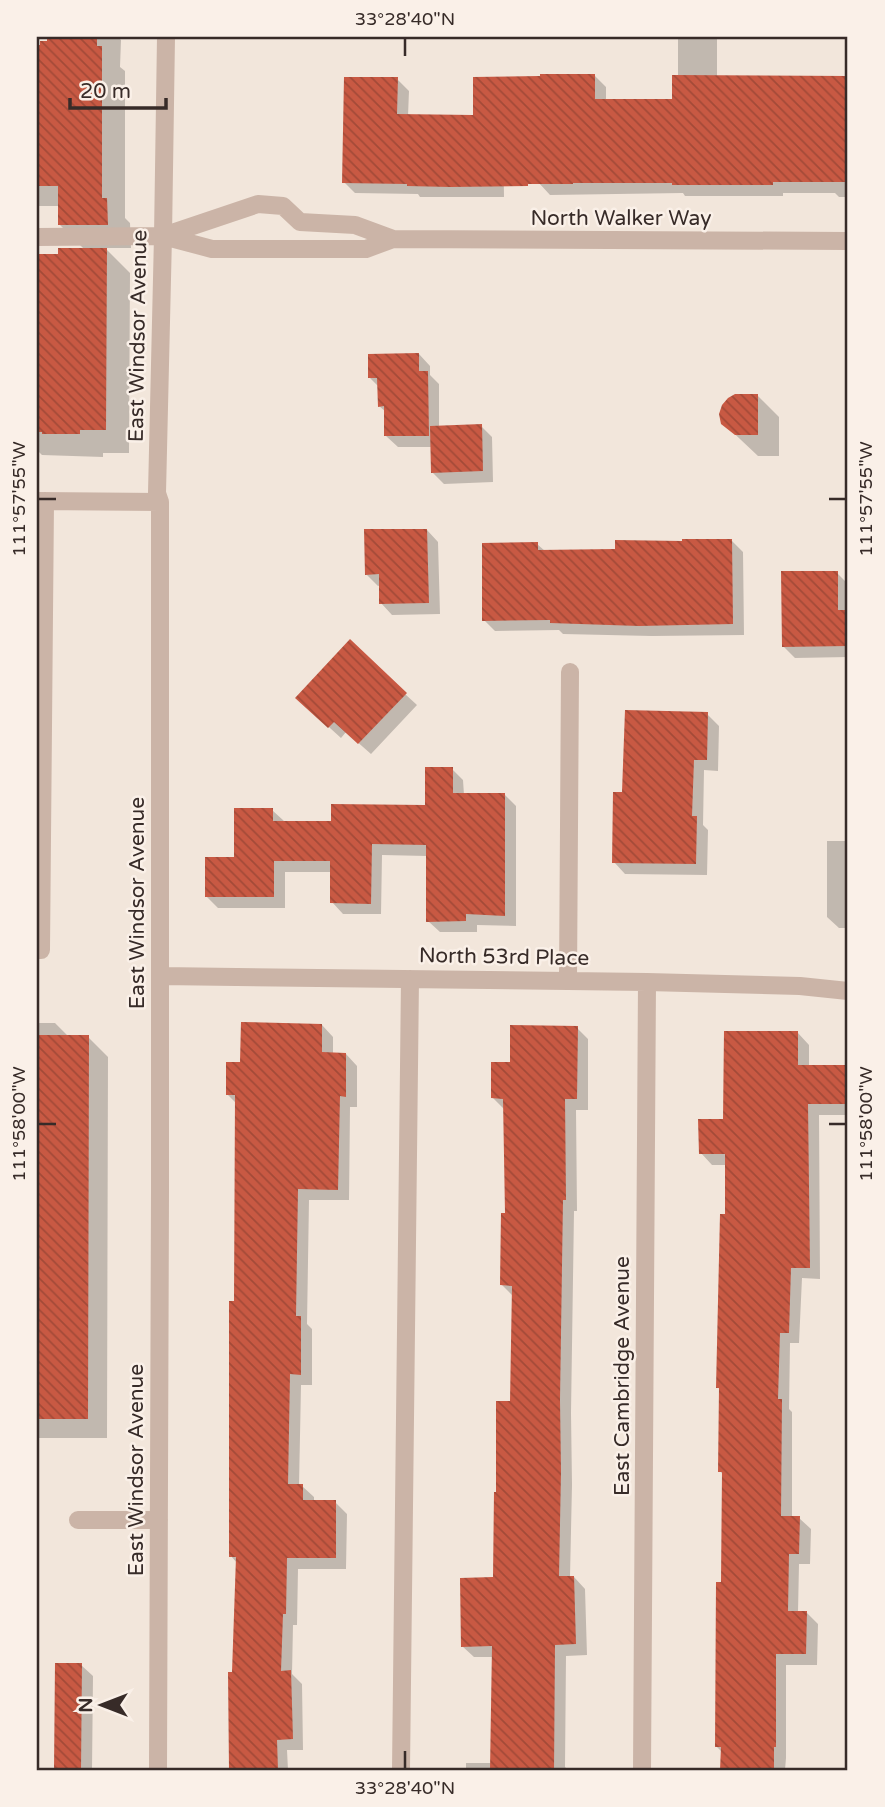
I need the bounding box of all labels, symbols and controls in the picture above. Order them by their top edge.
text: 33°28'40"N [355,8,455,30]
scale bar [70,66,166,110]
text: 20 m [80,79,131,104]
street label: North Walker Way [531,206,712,231]
street label: East Windsor Avenue [124,230,152,442]
text: 111°57'55"W [8,441,30,557]
text: 111°57'55"W [855,441,877,557]
street label: East Windsor Avenue [125,797,150,1009]
street label: North 53rd Place [419,943,590,971]
text: 111°58'00"W [8,1066,30,1182]
text: 111°58'00"W [855,1066,877,1182]
street label: East Cambridge Avenue [610,1256,635,1496]
street label: East Windsor Avenue [124,1364,149,1576]
north arrow [66,1671,136,1741]
text: N [75,1697,97,1713]
text: 33°28'40"N [355,1777,455,1799]

